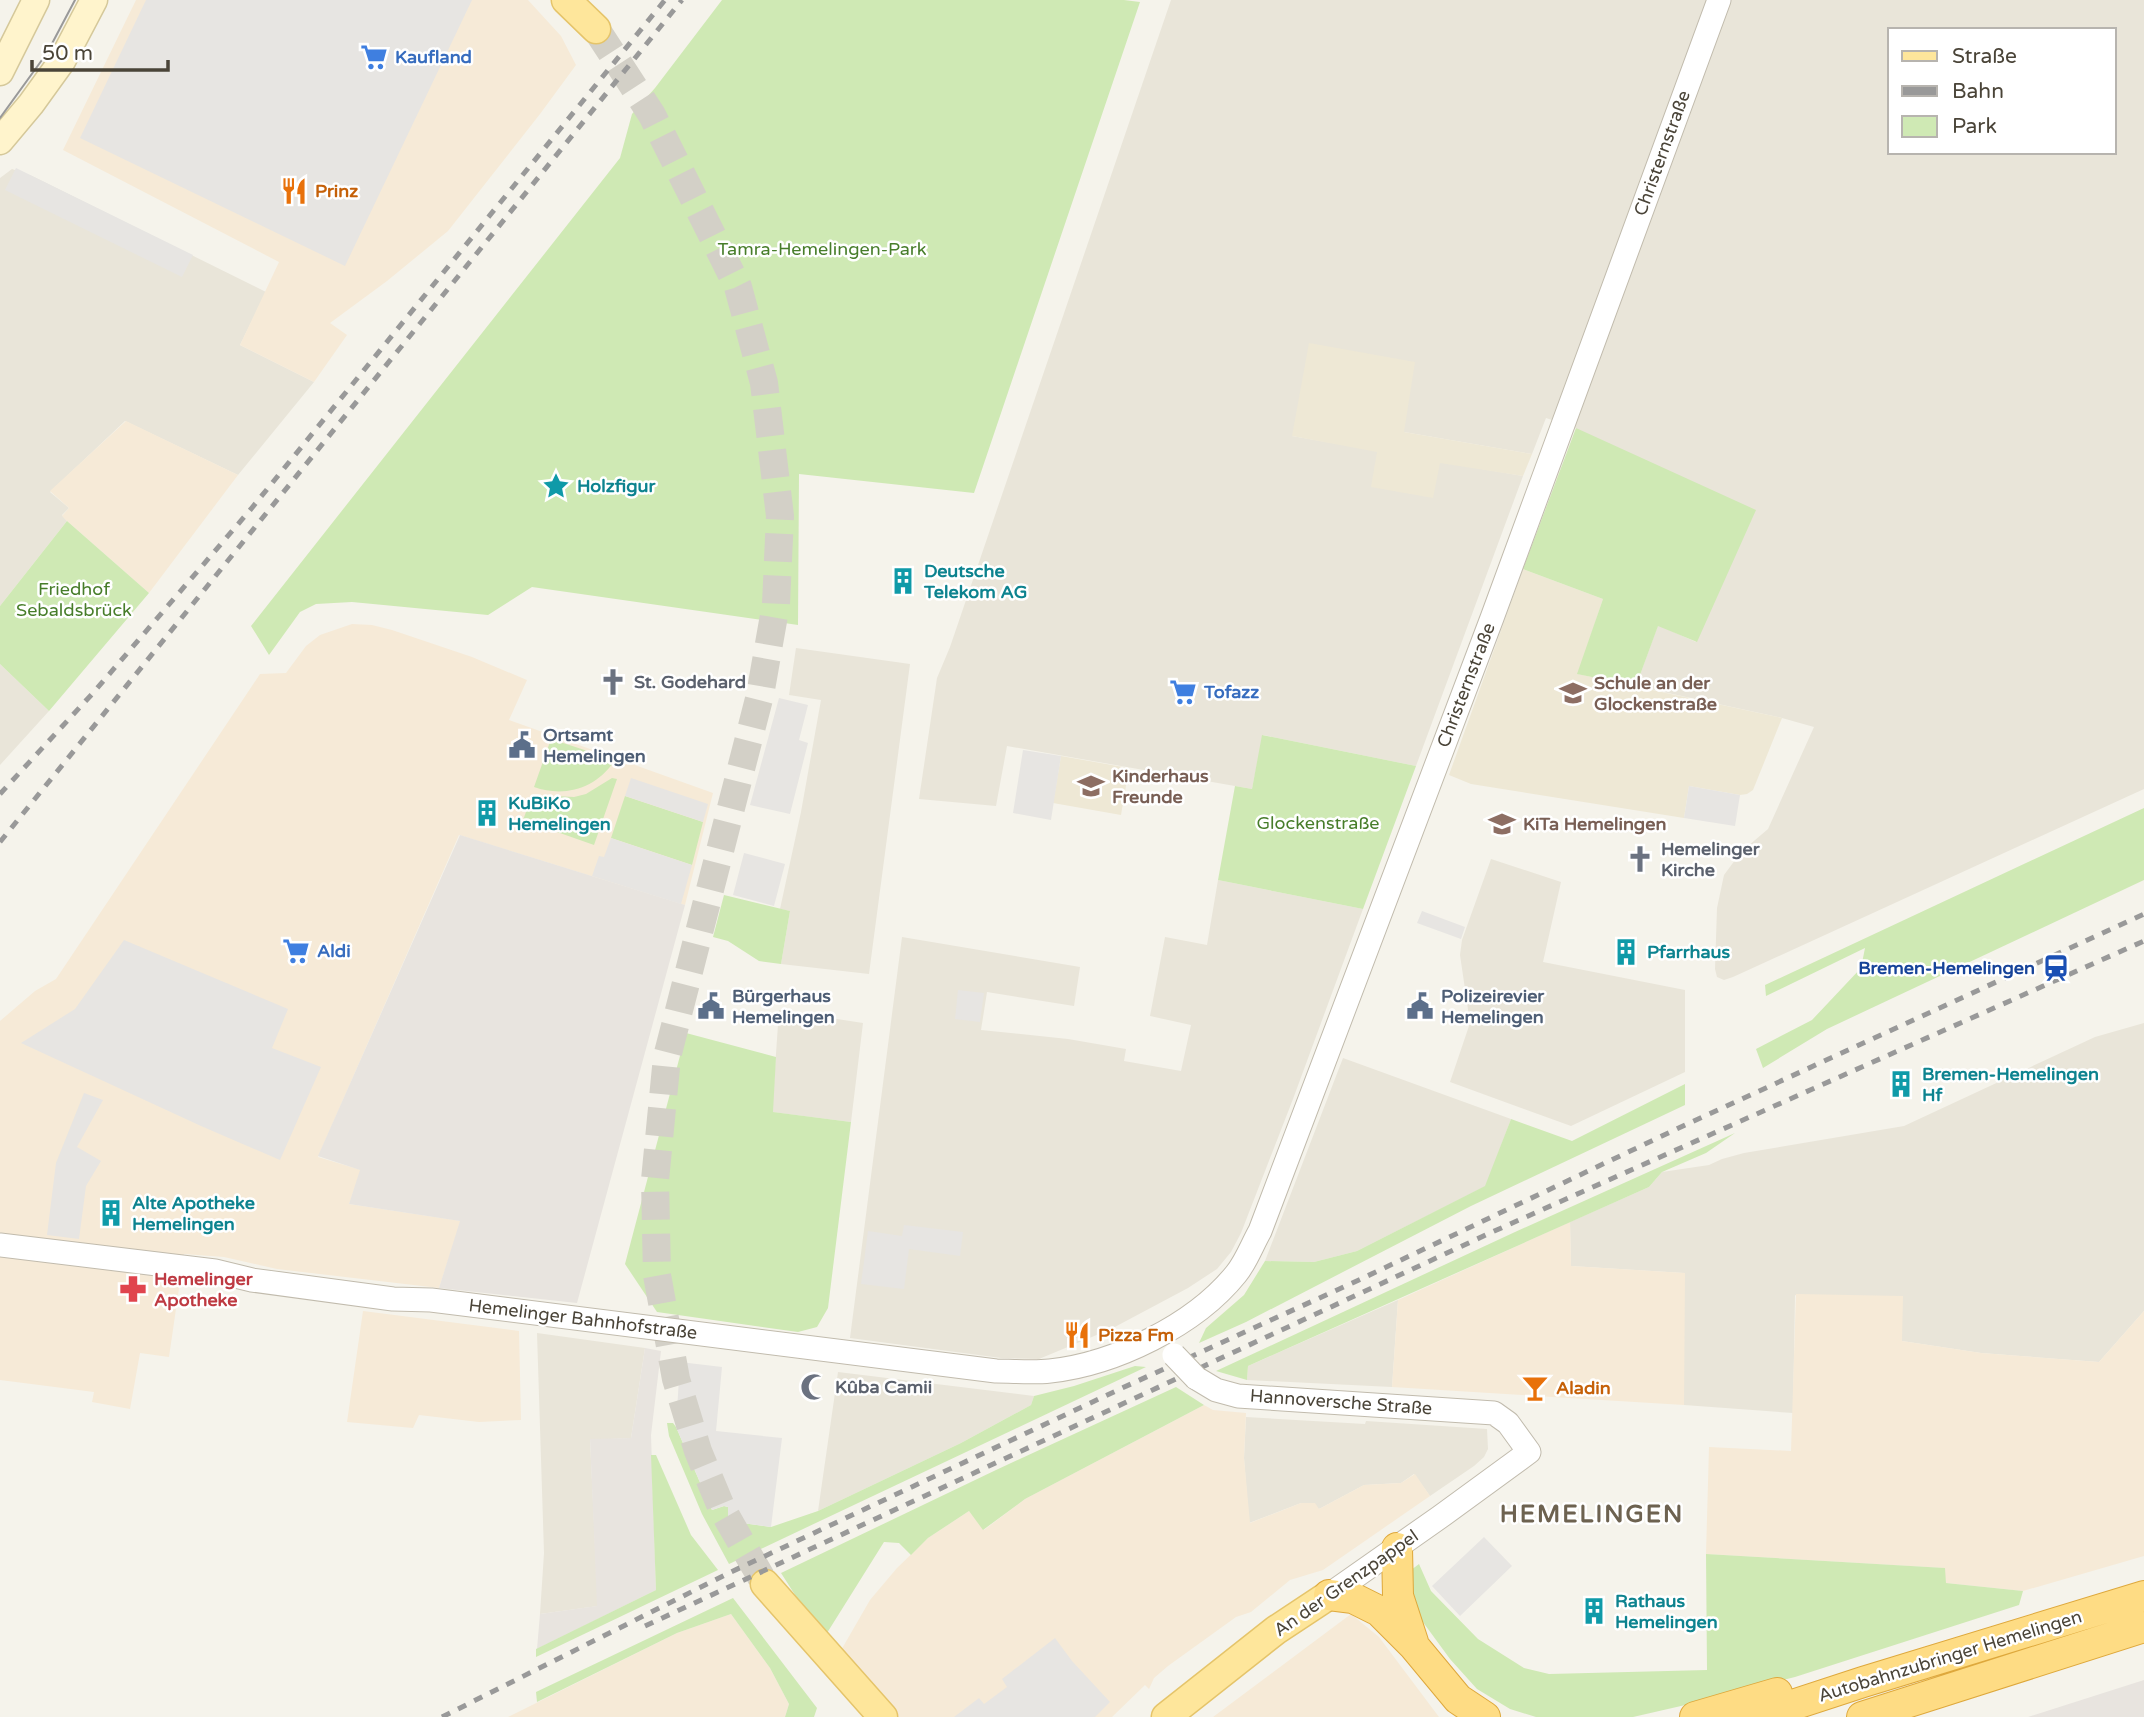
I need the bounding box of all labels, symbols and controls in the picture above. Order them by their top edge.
scale bar [32,28,168,72]
legend [1888,28,2116,154]
text: 50 m [42,41,93,66]
supermarket icon: Kaufland [359,42,389,72]
text: Straße [1952,44,2017,69]
place label: Kaufland [395,46,472,68]
text: Bahn [1952,79,2004,104]
street label: Christernstraße [1629,87,1695,219]
text: Park [1952,114,1997,139]
restaurant icon: Prinz [279,176,309,206]
place label: Prinz [315,180,358,202]
park label: Tamra-Hemelingen-Park [718,238,927,260]
place icon: Holzfigur [541,471,571,501]
place label: Holzfigur [577,475,657,497]
place label: Deutsche Telekom AG [923,560,1027,603]
building icon: Deutsche Telekom AG [888,566,918,596]
park label: Friedhof Sebaldsbrück [16,578,132,621]
street label: Christernstraße [1432,620,1500,750]
church icon: St. Godehard [598,667,628,697]
place label: St. Godehard [634,671,746,693]
place label: Schule an der Glockenstraße [1594,672,1717,715]
supermarket icon: Tofazz [1168,677,1198,707]
school or university icon: Schule an der Glockenstraße [1558,678,1588,708]
place label: Tofazz [1203,681,1259,703]
place label: Ortsamt Hemelingen [543,724,646,767]
public building icon: Ortsamt Hemelingen [507,730,537,760]
place label: Kinderhaus Freunde [1112,765,1209,808]
school or university icon: Kinderhaus Freunde [1076,771,1106,801]
place label: KuBiKo Hemelingen [508,792,611,835]
building icon: KuBiKo Hemelingen [472,798,502,828]
school or university icon: KiTa Hemelingen [1487,809,1517,839]
park label: Glockenstraße [1256,812,1380,834]
place label: KiTa Hemelingen [1523,813,1666,835]
place label: Hemelinger Kirche [1661,838,1761,881]
church icon: Hemelinger Kirche [1625,844,1655,874]
supermarket icon: Aldi [281,936,311,966]
building icon: Pfarrhaus [1611,937,1641,967]
place label: Aldi [317,940,351,962]
place label: Pfarrhaus [1647,941,1731,963]
station icon: Bremen-Hemelingen [2041,953,2071,983]
place label: Bremen-Hemelingen [1858,957,2035,979]
place label: Bürgerhaus Hemelingen [732,985,835,1028]
place label: Polizeirevier Hemelingen [1441,985,1545,1028]
public building icon: Bürgerhaus Hemelingen [696,991,726,1021]
public building icon: Polizeirevier Hemelingen [1405,991,1435,1021]
place label: Bremen-Hemelingen Hf [1922,1063,2099,1106]
building icon: Bremen-Hemelingen Hf [1886,1069,1916,1099]
place label: Alte Apotheke Hemelingen [132,1192,255,1235]
building icon: Alte Apotheke Hemelingen [96,1198,126,1228]
place label: Hemelinger Apotheke [154,1268,254,1311]
pharmacy icon: Hemelinger Apotheke [118,1274,148,1304]
street label: Hemelinger Bahnhofstraße [467,1294,699,1344]
restaurant icon: Pizza Fm [1062,1320,1092,1350]
place label: Pizza Fm [1098,1324,1174,1346]
mosque icon: Kûba Camii [799,1372,829,1402]
bar icon: Aladin [1520,1373,1550,1403]
place label: Kûba Camii [835,1376,932,1398]
place label: Aladin [1556,1377,1611,1399]
street label: Hannoversche Straße [1249,1385,1433,1419]
district label: HEMELINGEN [1500,1500,1684,1529]
street label: An der Grenzpappel [1270,1525,1422,1641]
place label: Rathaus Hemelingen [1615,1590,1718,1633]
building icon: Rathaus Hemelingen [1579,1596,1609,1626]
street label: Autobahnzubringer Hemelingen [1815,1605,2085,1707]

